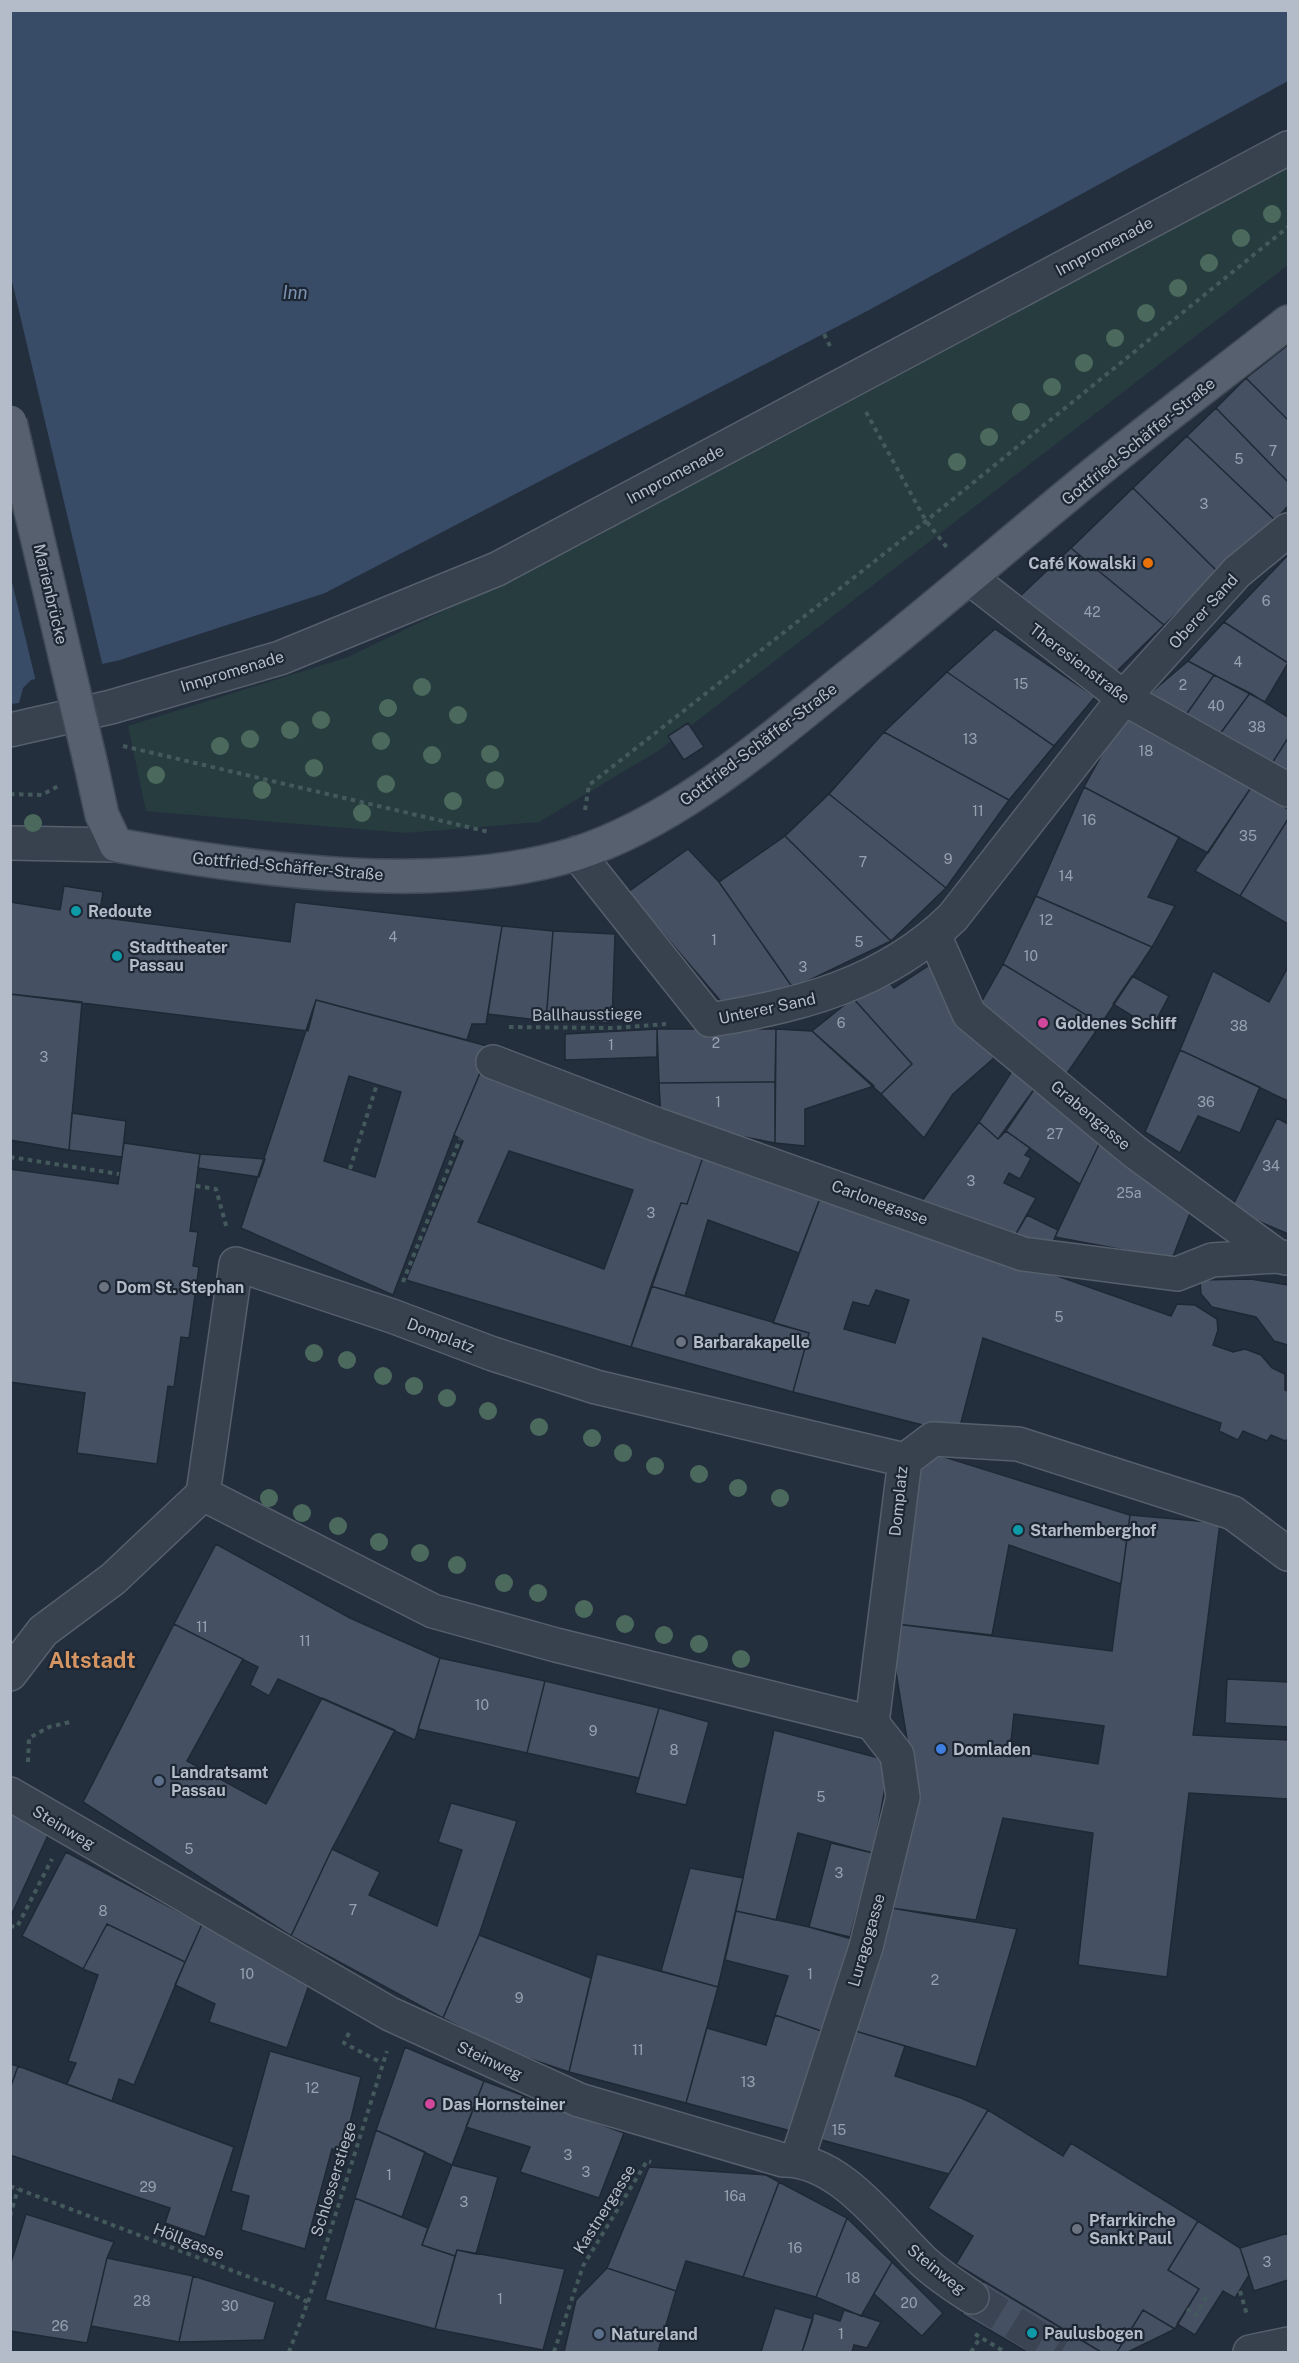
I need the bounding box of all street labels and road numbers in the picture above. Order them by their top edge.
street label: Innpromenade [1052,213,1156,280]
street label: Gottfried-Schäffer-Straße [1058,374,1219,509]
street label: Innpromenade [623,441,727,508]
street label: Marienbrücke [30,542,71,646]
street label: Oberer Sand [1165,570,1242,653]
street label: Theresienstraße [1026,620,1134,707]
street label: Innpromenade [178,647,286,696]
street label: Gottfried-Schäffer-Straße [676,679,841,810]
street label: Gottfried-Schäffer-Straße [192,849,384,884]
street label: Unterer Sand [717,989,817,1028]
street label: Ballhausstiege [532,1004,642,1025]
street label: Grabengasse [1047,1077,1134,1154]
street label: Carlonegasse [829,1176,931,1229]
street label: Domplatz [404,1314,478,1357]
street label: Domplatz [885,1465,912,1537]
street label: Steinweg [29,1801,99,1854]
street label: Luragogasse [844,1891,889,1989]
street label: Steinweg [454,2037,525,2084]
street label: Schlosserstiege [307,2119,360,2239]
street label: Kastnergasse [569,2161,639,2257]
street label: Höllgasse [151,2219,227,2264]
street label: Steinweg [904,2240,970,2299]

